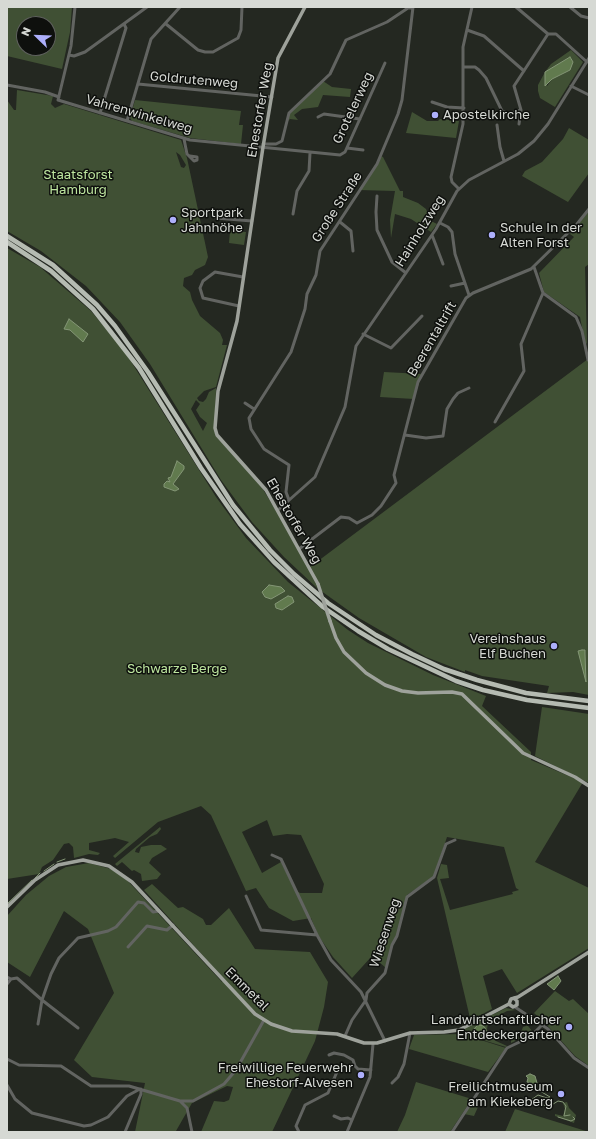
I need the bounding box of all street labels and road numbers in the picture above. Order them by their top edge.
street label: Ehestorfer Weg [244,61,276,159]
street label: Goldrutenweg [149,68,239,92]
street label: Grotelerweg [330,70,376,146]
street label: Vahrenwinkelweg [84,91,194,137]
street label: Große Straße [308,169,366,245]
street label: Hainholzweg [392,192,448,270]
street label: Beerentaltrift [404,299,460,379]
street label: Ehestorfer Weg [263,475,325,567]
street label: Wiesenweg [366,896,404,970]
street label: Emmetal [222,964,272,1014]

